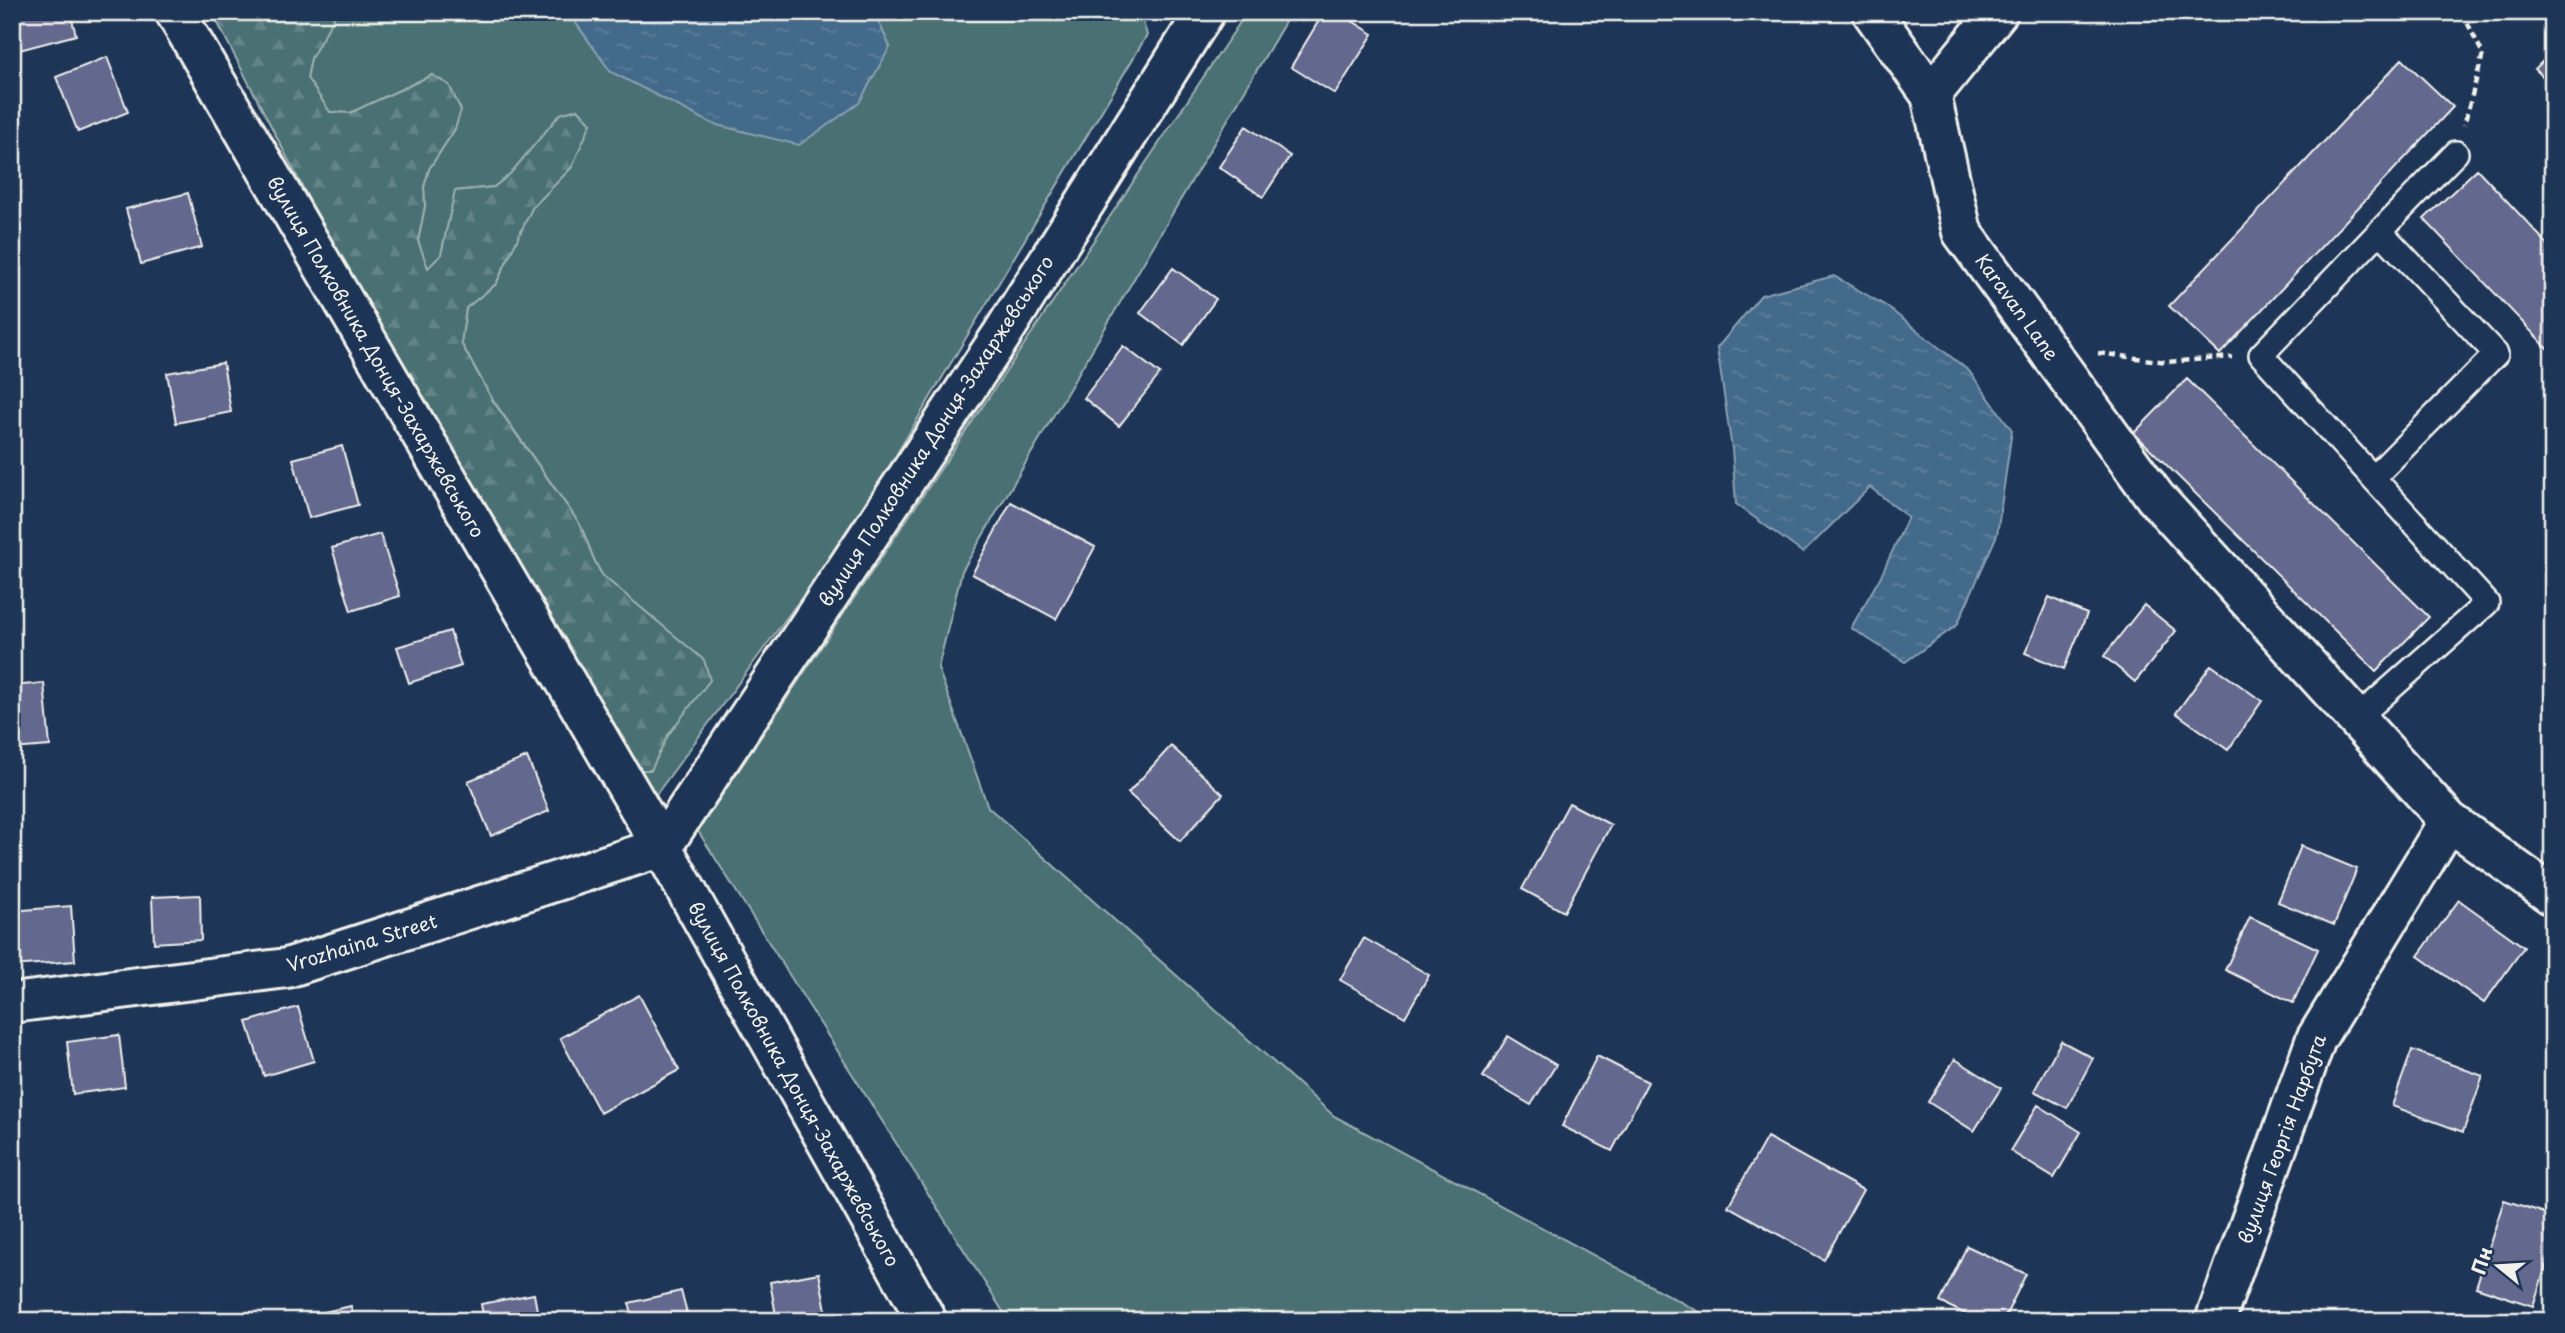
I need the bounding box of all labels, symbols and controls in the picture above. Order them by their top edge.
street label: вулиця Полковника Донця-Захаржевського [261,170,492,543]
street label: Karavan Lane [1969,247,2066,366]
street label: вулиця Полковника Донця-Захаржевського [811,249,1060,612]
street label: вулиця Полковника Донця-Захаржевського [682,896,907,1271]
street label: Vrozhaina Street [283,906,441,978]
street label: вулиця Георгія Нарбута [2230,1030,2332,1247]
north arrow [2464,1232,2534,1302]
text: Пн [2463,1243,2498,1278]

